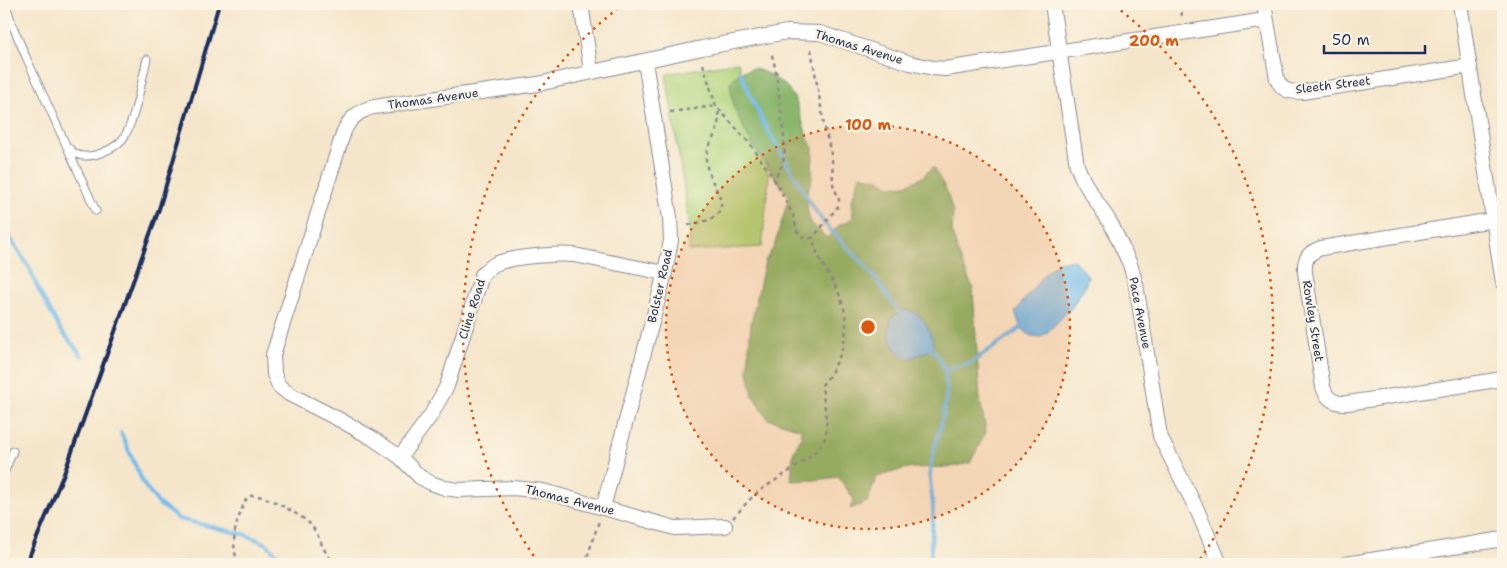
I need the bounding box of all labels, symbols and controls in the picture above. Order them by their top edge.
scale bar [1324,22,1426,54]
street label: Thomas Avenue [813,26,905,68]
text: 50 m [1332,30,1370,50]
text: 200 m [1129,31,1179,51]
street label: Sleeth Street [1295,72,1371,98]
street label: Thomas Avenue [387,85,480,113]
text: 100 m [845,115,891,135]
street label: Bolster Road [644,247,676,324]
street label: Cline Road [455,276,489,341]
street label: Pace Avenue [1125,276,1155,350]
street label: Rowley Street [1299,279,1327,363]
centre of rings [859,318,877,336]
street label: Thomas Avenue [524,481,617,519]

